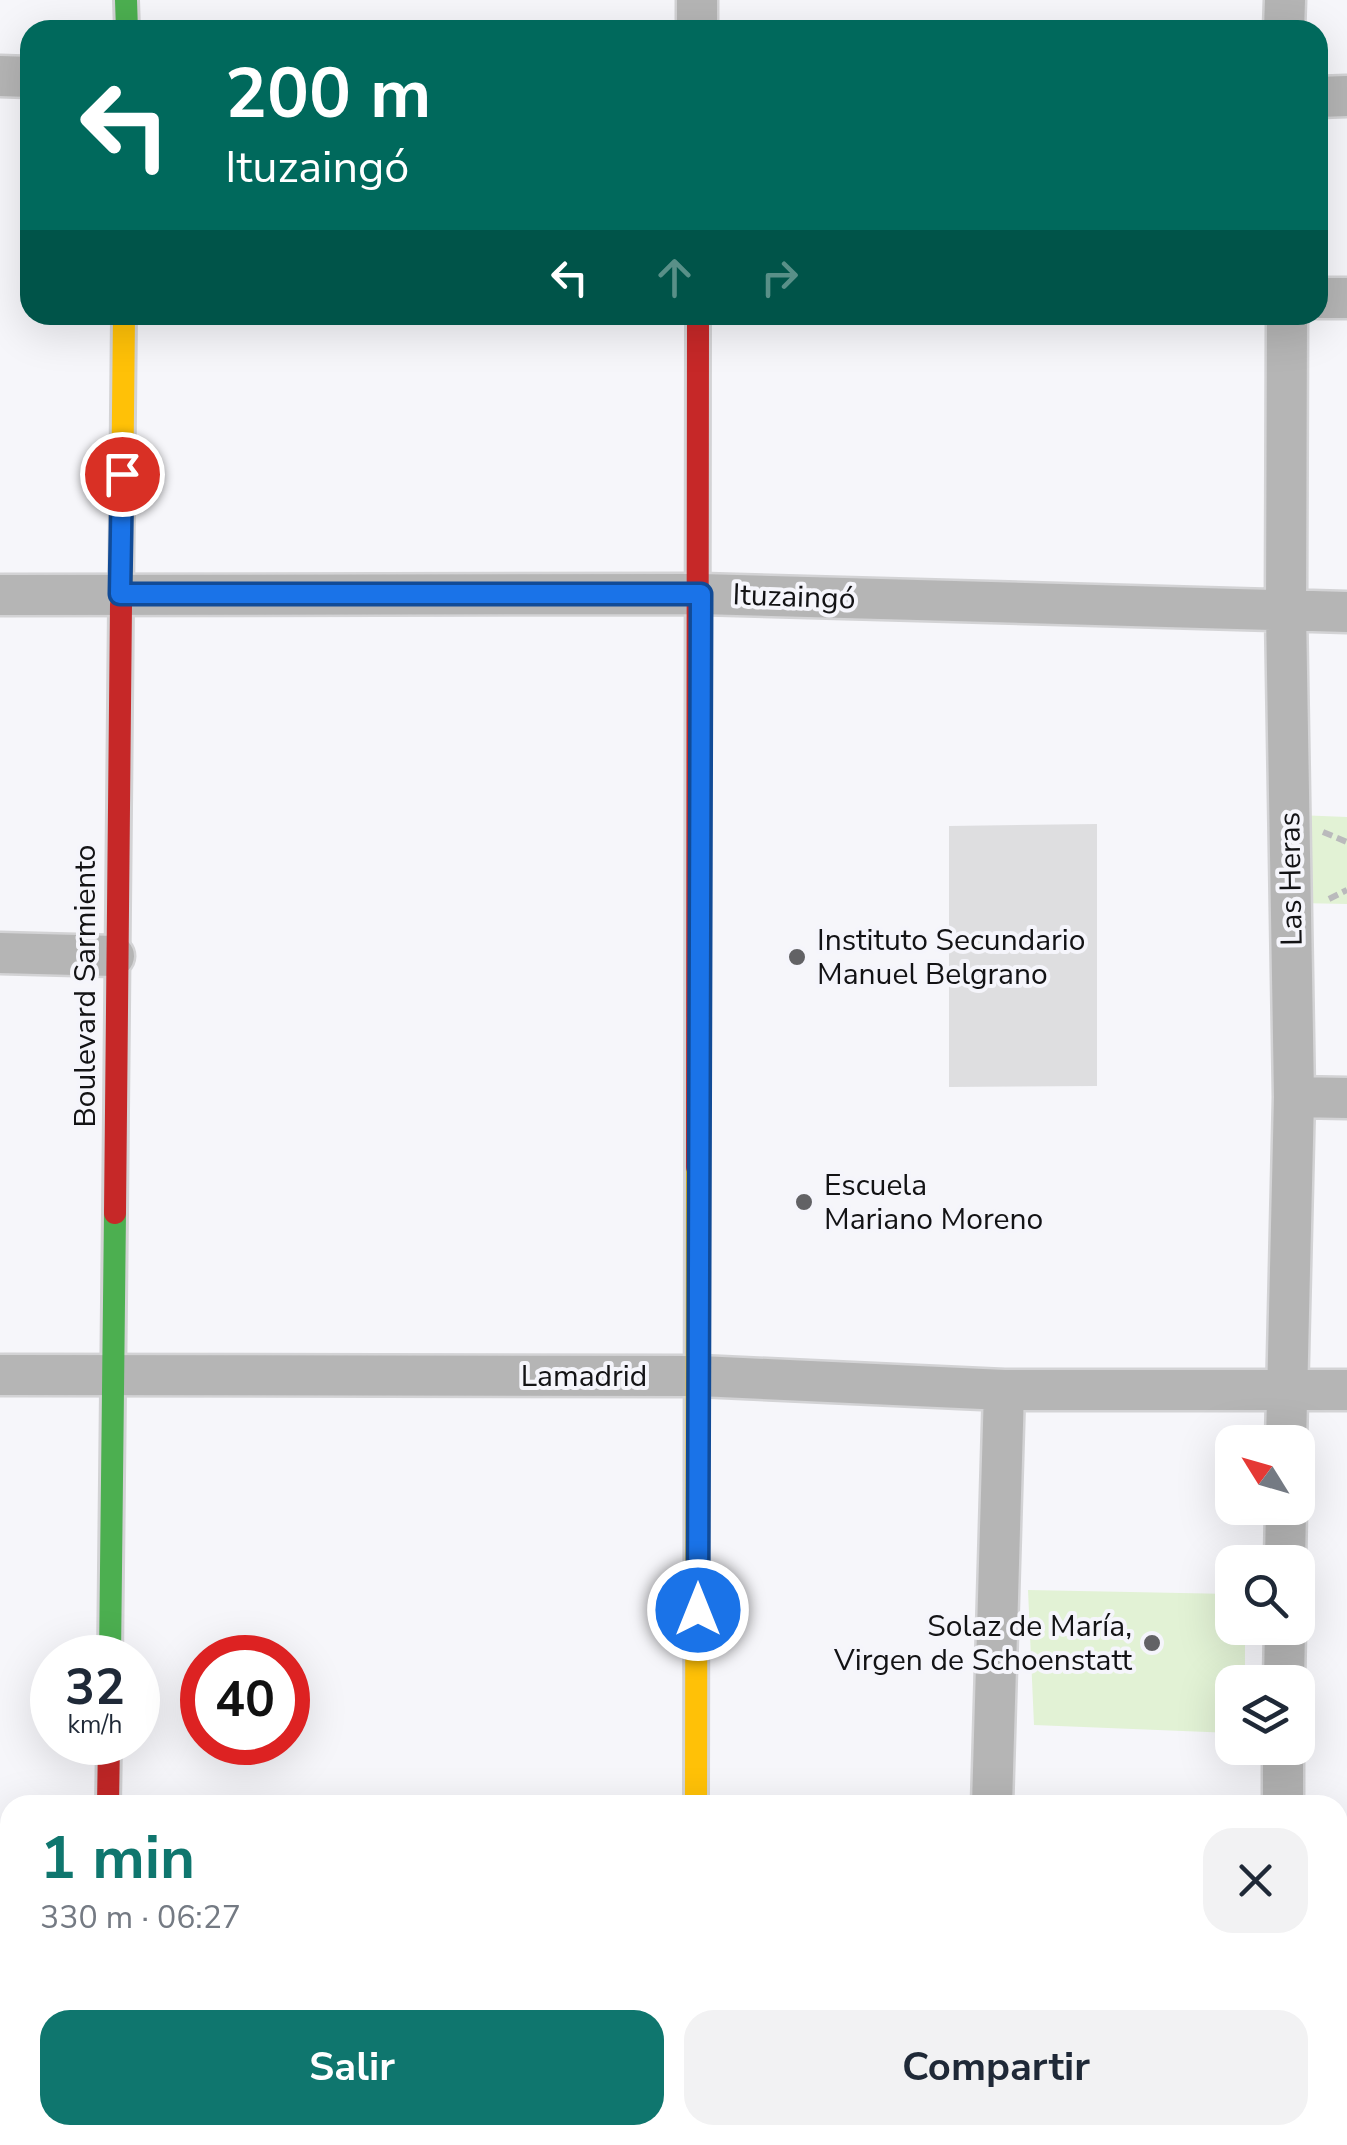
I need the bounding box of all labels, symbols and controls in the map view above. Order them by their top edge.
text: 200 m [225,46,431,142]
icon: left [60,60,190,190]
text: Ituzaingó [225,137,409,198]
icon: left [542,250,597,305]
icon: ahead [647,250,702,305]
icon: right [752,250,807,305]
pin [80,432,165,517]
icon: arrive [95,447,150,502]
street label: Ituzaingó [732,574,856,620]
street label: Las Heras [1269,812,1313,946]
street label: Boulevard Sarmiento [65,845,106,1127]
place label: Instituto Secundario Manuel Belgrano [817,920,1085,995]
marker: Instituto Secundario Manuel Belgrano [786,946,808,968]
place label: Escuela Mariano Moreno [824,1165,1043,1240]
marker: Escuela Mariano Moreno [793,1191,815,1213]
street label: Lamadrid [521,1356,647,1397]
north arrow [1215,1425,1315,1525]
map controls [1215,1425,1315,1765]
button: search [1215,1545,1315,1645]
position arrow [646,1558,750,1662]
place label: Solaz de María, Virgen de Schoenstatt [833,1606,1132,1681]
marker: Solaz de María, Virgen de Schoenstatt [1141,1632,1163,1654]
speed limit sign: 40 [180,1635,310,1765]
text: 32 [65,1653,125,1722]
button: layers [1215,1665,1315,1765]
text: km/h [67,1708,123,1742]
text: 1 min [40,1817,195,1899]
button: close [1203,1828,1308,1933]
text: 330 m · 06:27 [40,1896,241,1939]
button: Salir [40,2010,664,2125]
button: Compartir [684,2010,1308,2125]

